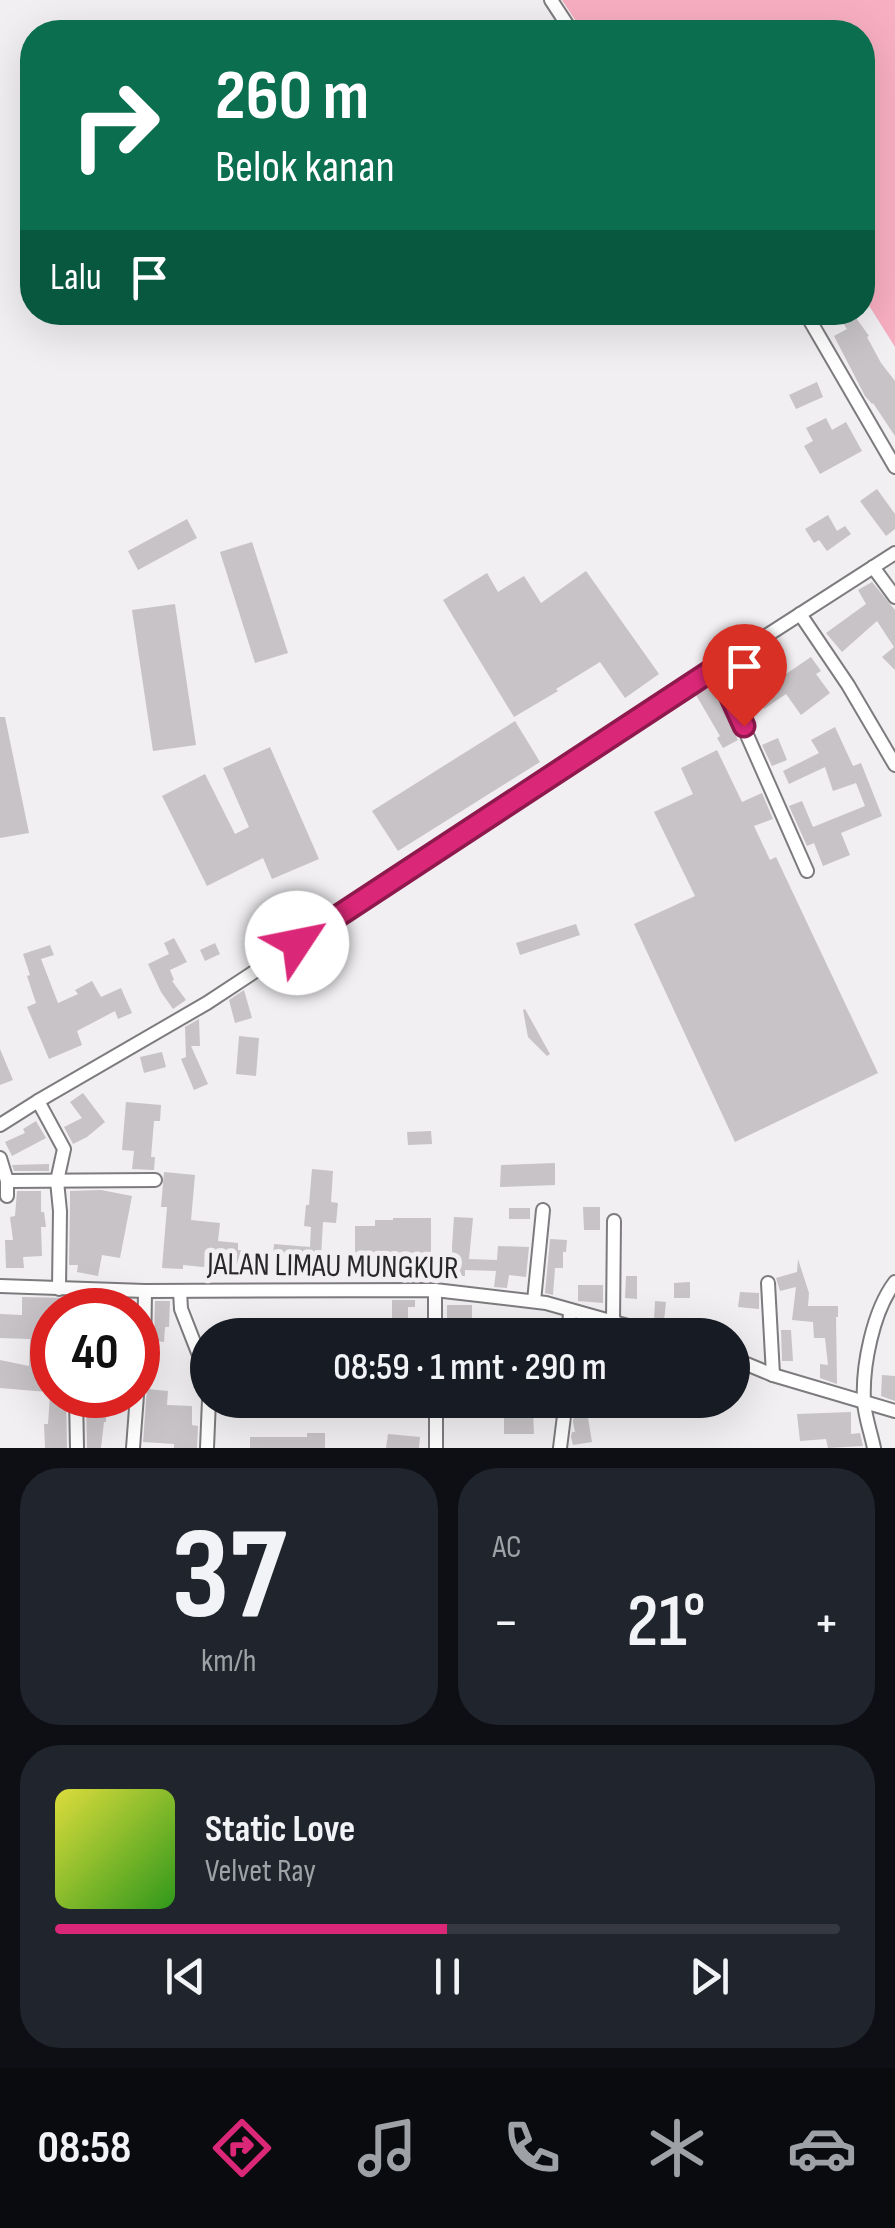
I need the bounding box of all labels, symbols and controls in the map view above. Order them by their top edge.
text: 260 m [215,55,369,139]
icon: right [50,60,180,190]
text: Belok kanan [215,140,395,195]
icon: arrive [122,250,177,305]
text: Lalu [50,255,102,300]
pin [702,624,787,727]
icon: arrive [717,639,772,694]
position arrow [245,891,349,995]
street label: JALAN LIMAU MUNGKUR [206,1245,459,1288]
speed limit sign: 40 [30,1288,160,1418]
text: 08:59 · 1 mnt · 290 m [333,1345,607,1390]
text: 37 [171,1499,286,1655]
text: AC [493,1528,521,1567]
text: 21° [627,1577,706,1668]
text: − [493,1590,519,1657]
text: + [813,1590,840,1657]
text: km/h [201,1642,256,1681]
text: Static Love [205,1807,355,1852]
text: Velvet Ray [205,1852,316,1891]
icon: previous [158,1949,213,2004]
icon: pause [420,1949,475,2004]
icon: next [682,1949,737,2004]
icon: directions [207,2113,277,2183]
icon: music [352,2113,422,2183]
icon: phone [497,2113,567,2183]
icon: climate [642,2113,712,2183]
icon: car [787,2113,857,2183]
text: 08:58 [38,2121,131,2176]

